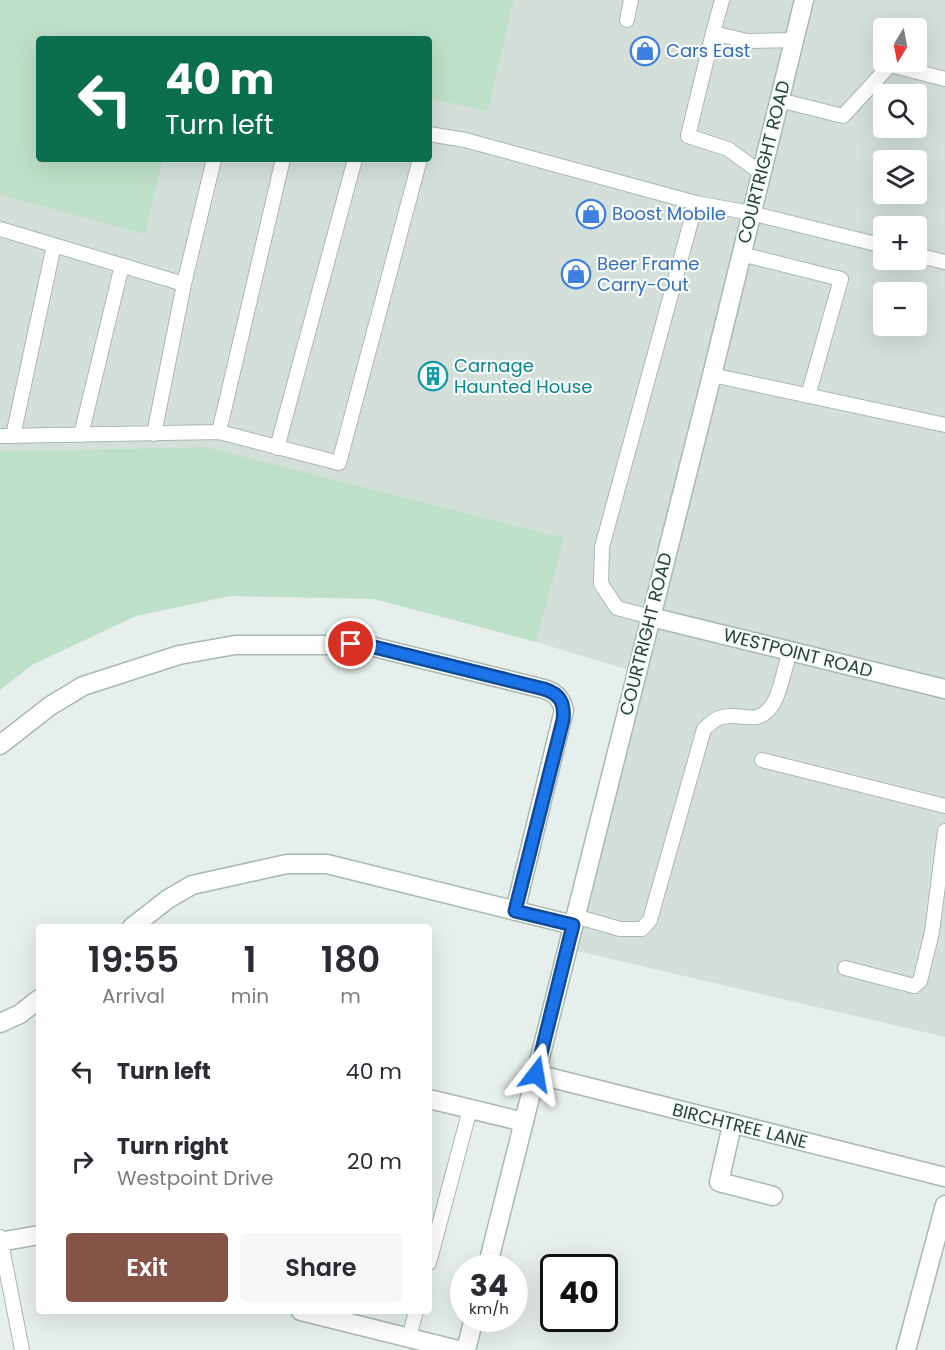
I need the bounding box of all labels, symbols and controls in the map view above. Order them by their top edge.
north arrow [873,18,927,72]
map controls [873,18,927,336]
shop icon: Cars East [629,35,661,67]
place label: Cars East [666,38,750,63]
text: 40 m [165,50,274,109]
icon: left [66,60,144,138]
street label: COURTRIGHT ROAD [731,78,796,246]
button: search [873,84,927,138]
text: Turn left [165,106,274,143]
button: layers [873,150,927,204]
shop icon: Boost Mobile [575,198,607,230]
place label: Boost Mobile [612,201,726,226]
button: + [873,216,927,270]
place label: Beer Frame Carry-Out [597,251,700,297]
shop icon: Beer Frame Carry-Out [560,258,592,290]
button: − [873,282,927,336]
place label: Carnage Haunted House [454,353,592,399]
building icon: Carnage Haunted House [417,360,449,392]
street label: COURTRIGHT ROAD [613,550,678,718]
pin [325,618,376,669]
street label: WESTPOINT ROAD [721,622,876,683]
icon: arrive [334,627,367,660]
text: 19:55 [88,934,179,985]
text: 1 [243,934,257,985]
text: 180 [321,934,380,985]
text: Arrival [102,982,165,1010]
text: min [231,982,269,1010]
text: m [340,982,361,1010]
position arrow [504,1042,568,1106]
icon: left [66,1055,99,1088]
text: Turn left [117,1056,211,1087]
text: 40 m [346,1056,402,1087]
street label: BIRCHTREE LANE [670,1097,810,1154]
text: Turn right [117,1131,228,1162]
icon: right [66,1145,99,1178]
text: 20 m [347,1146,402,1177]
text: Westpoint Drive [117,1164,273,1192]
button: Exit [66,1233,228,1302]
button: Share [240,1233,402,1302]
speed limit sign: 40 [540,1254,618,1332]
text: 34 [470,1264,508,1307]
text: km/h [469,1298,509,1319]

